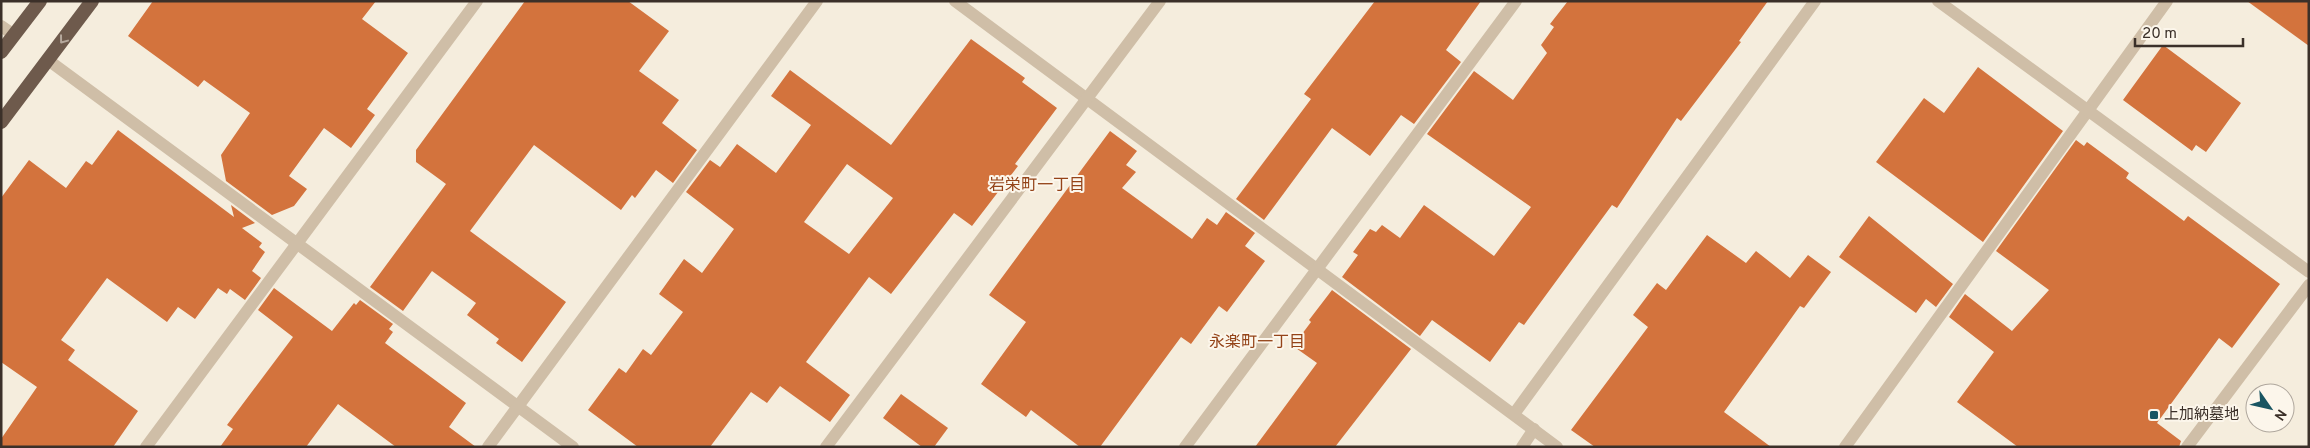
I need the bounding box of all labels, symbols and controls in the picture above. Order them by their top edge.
scale bar [2135,15,2242,47]
text: 20 m [2142,25,2177,44]
one-way arrow [60,34,69,44]
district label: 岩栄町一丁目 [989,176,1085,196]
district label: 永楽町一丁目 [1209,333,1305,353]
north arrow [2245,383,2295,433]
place label: 上加納墓地 [2164,406,2239,425]
text: N [2270,406,2289,423]
marker: 上加納墓地 [2148,409,2160,421]

